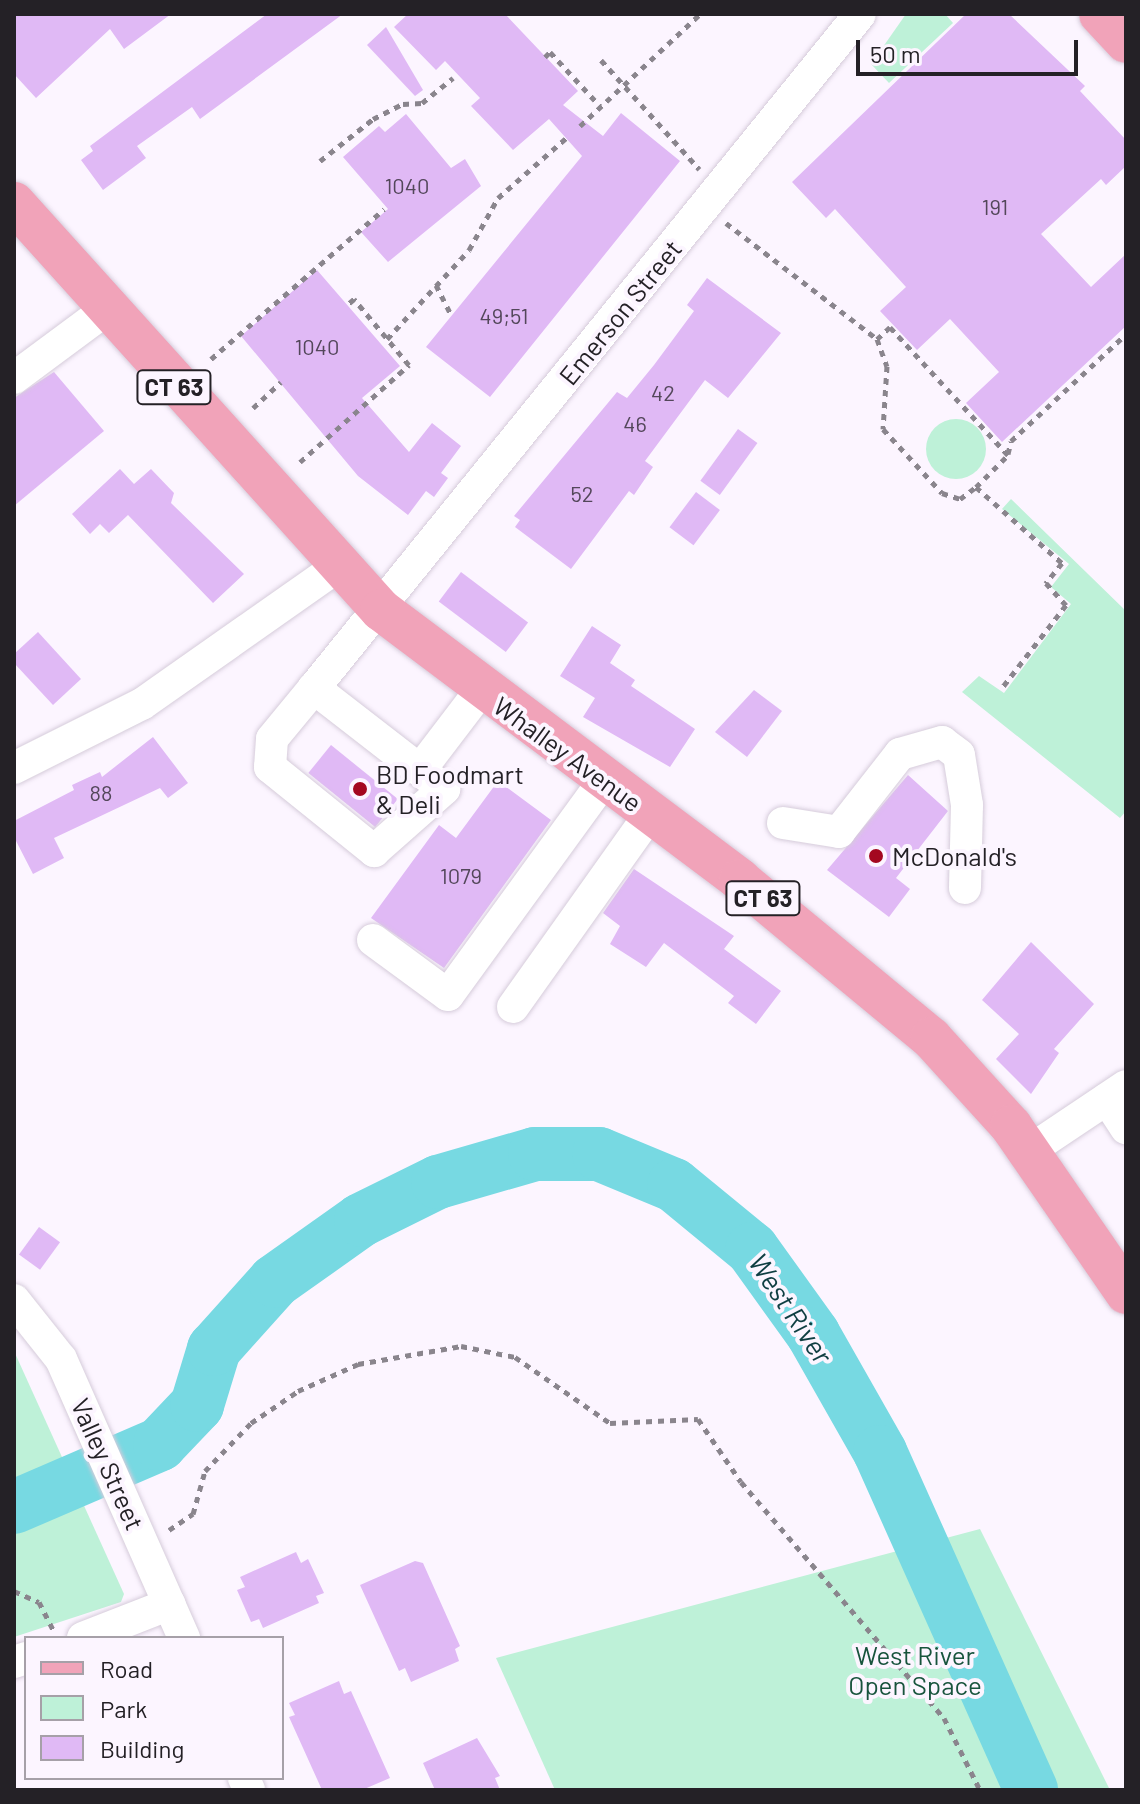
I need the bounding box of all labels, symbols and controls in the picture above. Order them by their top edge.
scale bar [860,24,1082,74]
text: 50 m [870,39,921,68]
house number: 1040 [385,173,429,199]
house number: 191 [982,194,1008,220]
street label: Emerson Street [552,233,688,391]
house number: 49;51 [480,303,528,329]
house number: 1040 [295,334,339,360]
road number: CT 63 [136,367,212,407]
house number: 42 [651,380,675,406]
house number: 46 [623,411,647,437]
house number: 52 [570,481,594,507]
street label: Whalley Avenue [488,690,648,818]
place label: BD Foodmart & Deli [376,758,524,820]
house number: 88 [90,780,112,806]
marker: BD Foodmart & Deli [351,780,369,798]
place label: McDonald's [892,840,1017,872]
marker: McDonald's [867,847,885,865]
house number: 1079 [440,863,482,889]
road number: CT 63 [725,878,801,918]
water label: West River [742,1247,840,1369]
street label: Valley Street [65,1393,151,1535]
legend [24,1636,284,1780]
park label: West River Open Space [848,1639,982,1700]
text: Road [100,1654,153,1683]
text: Park [100,1694,147,1723]
text: Building [100,1734,184,1763]

